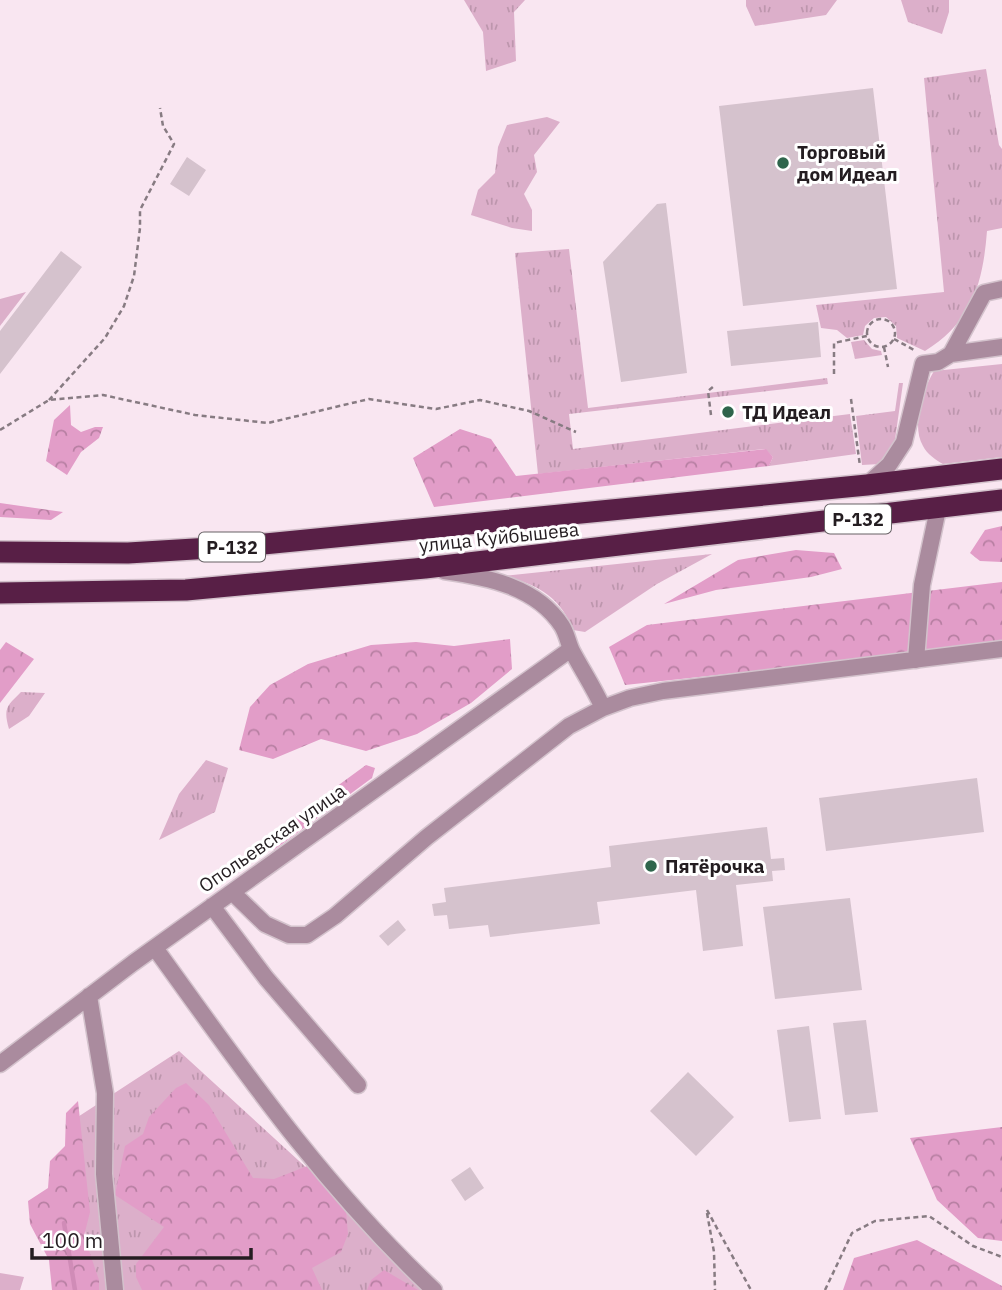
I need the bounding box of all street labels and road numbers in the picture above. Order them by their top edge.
road number: Р-132 [825,504,891,534]
street label: улица Куйбышева [418,517,580,557]
road number: Р-132 [199,532,265,562]
street label: Опольевская улица [194,778,350,898]

